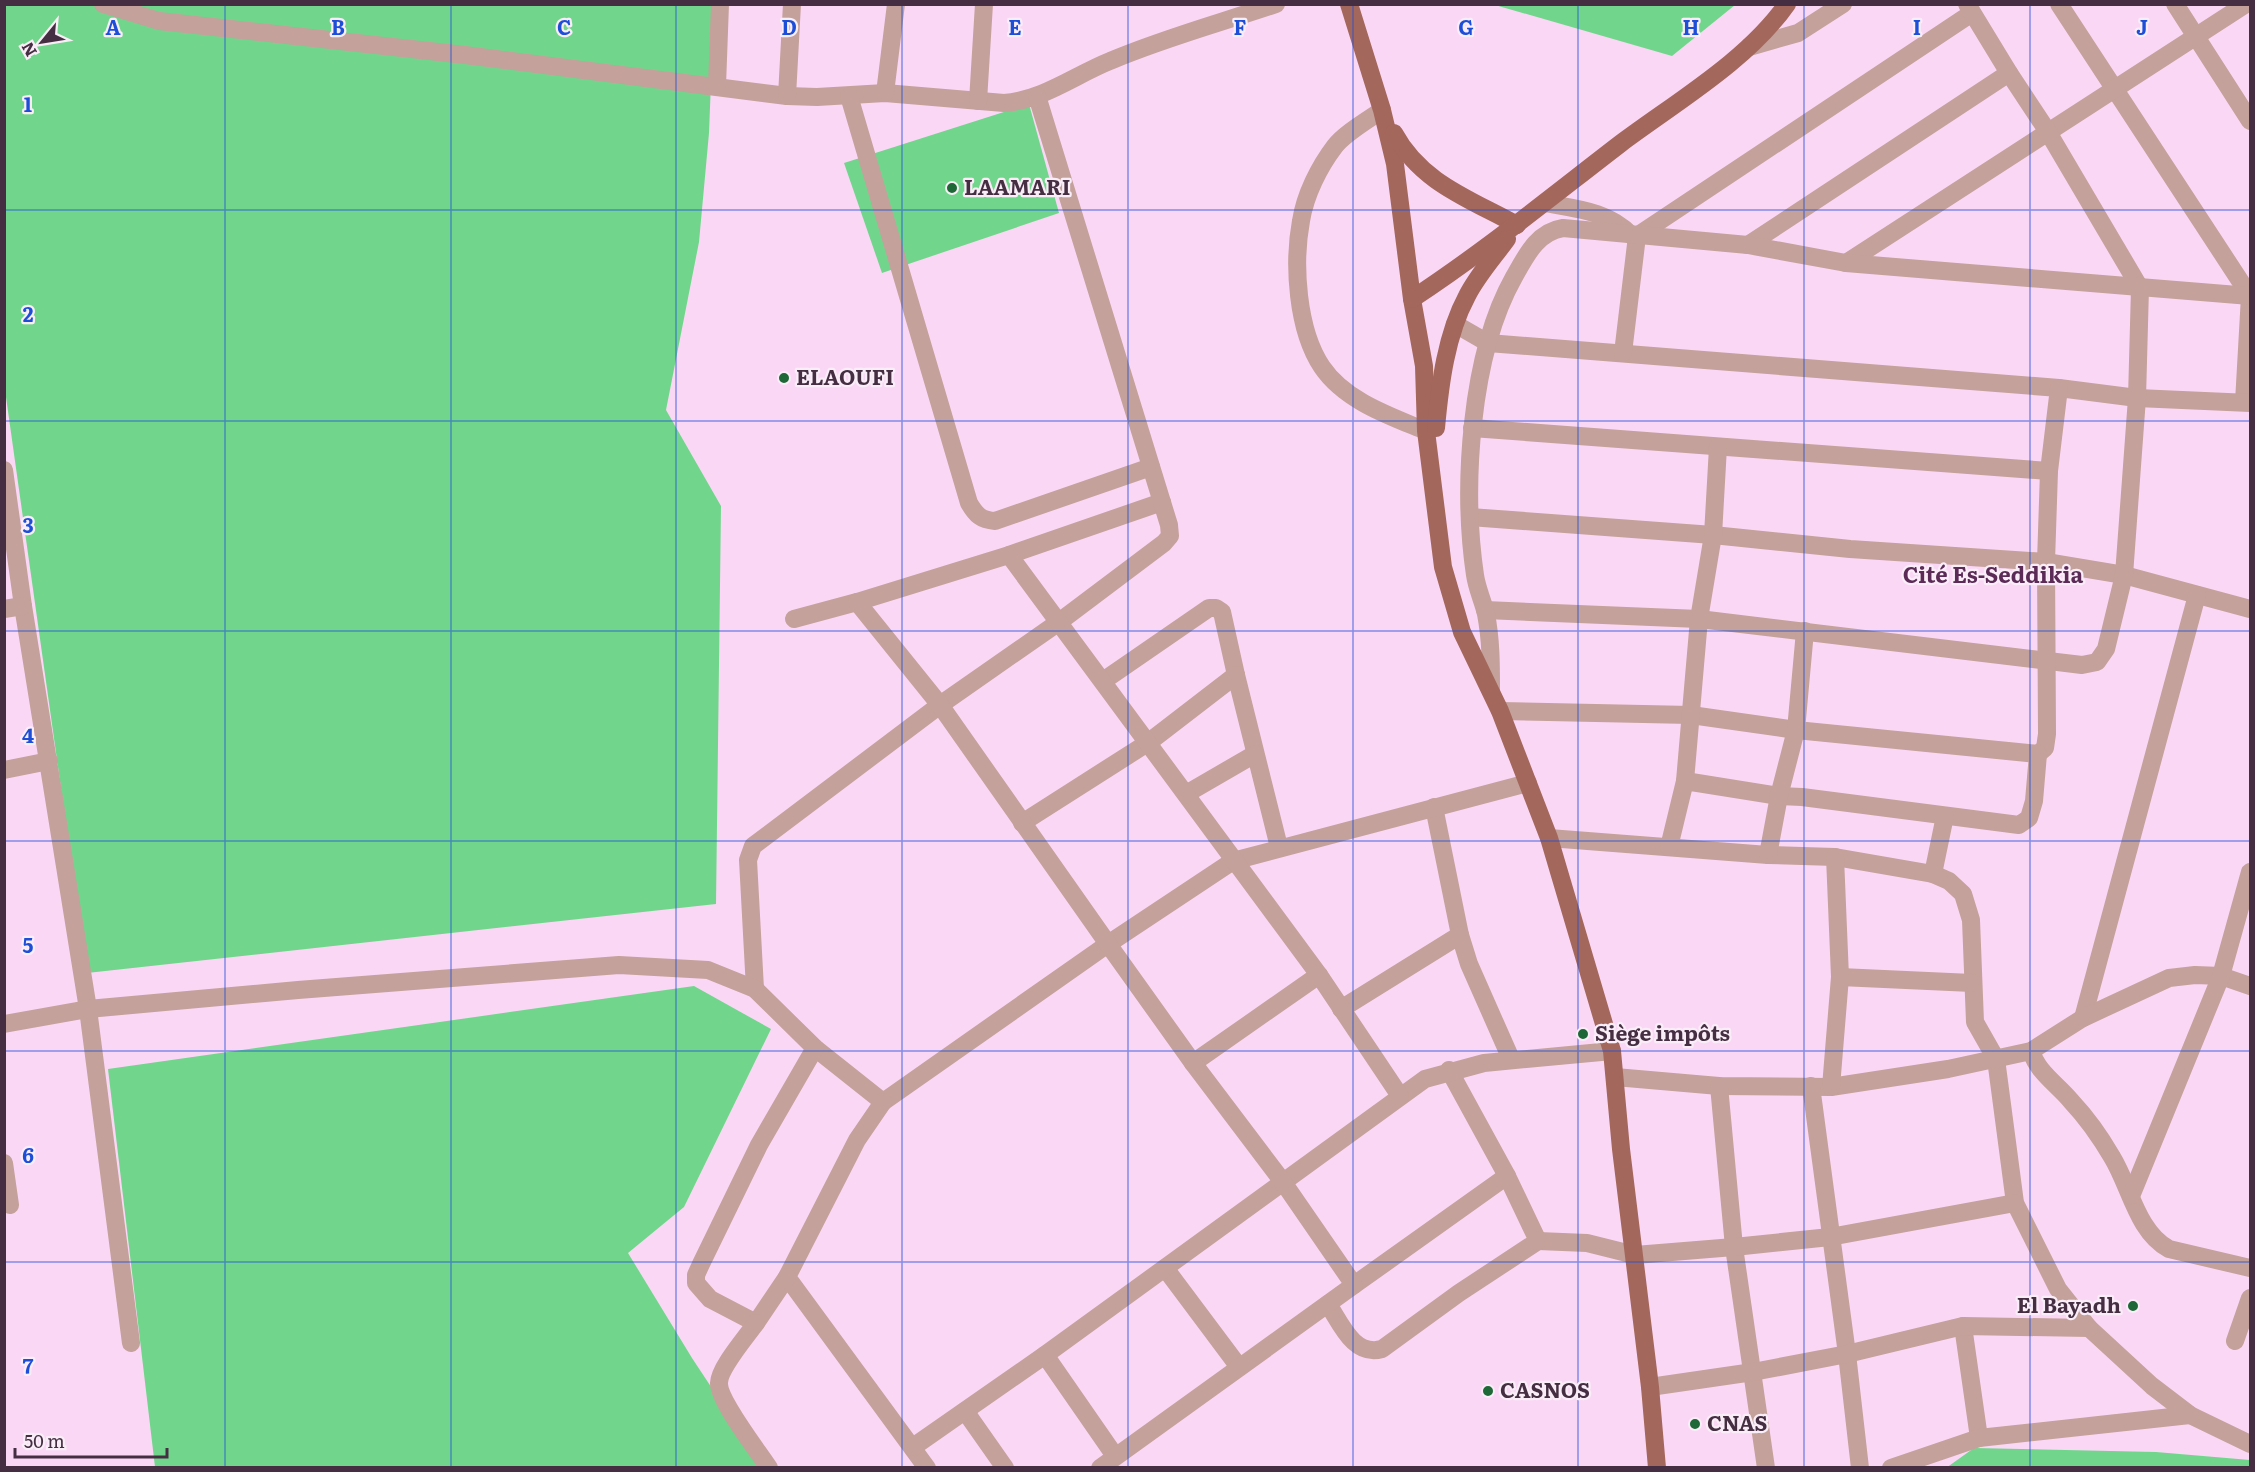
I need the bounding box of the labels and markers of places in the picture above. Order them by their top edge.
place label: LAAMARI [964,170,1070,201]
marker: LAAMARI [945,181,959,195]
place label: ELAOUFI [796,360,894,391]
marker: ELAOUFI [777,371,791,385]
place label: Siège impôts [1595,1016,1730,1047]
marker: Siège impôts [1576,1027,1590,1041]
place label: El Bayadh [2017,1288,2121,1319]
marker: El Bayadh [2126,1299,2140,1313]
place label: CASNOS [1500,1373,1590,1404]
marker: CASNOS [1481,1384,1495,1398]
place label: CNAS [1707,1406,1768,1437]
marker: CNAS [1688,1417,1702,1431]

